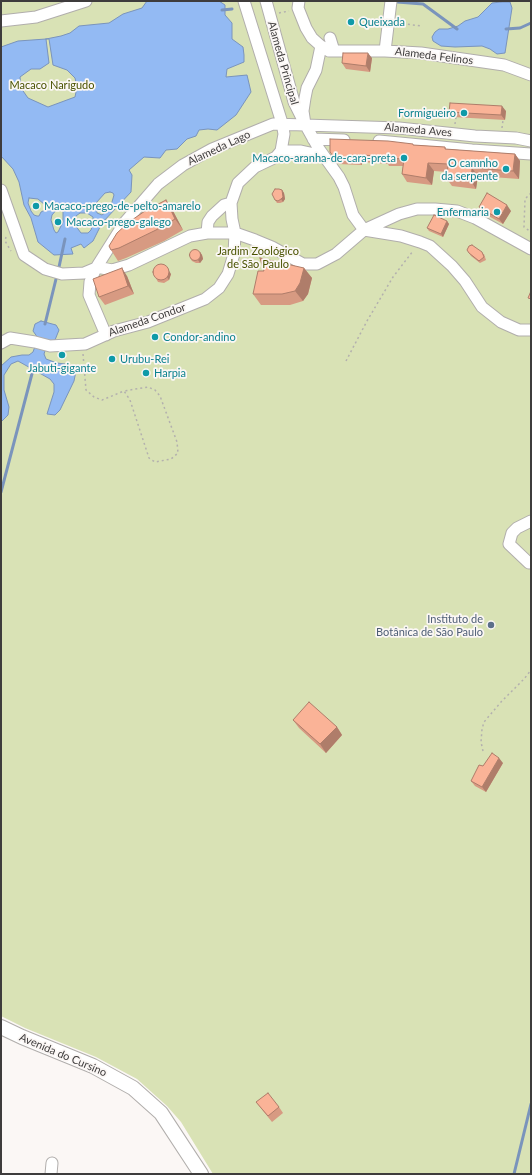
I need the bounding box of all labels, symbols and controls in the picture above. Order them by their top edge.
place label: Queixada [359,15,405,29]
marker: Queixada [346,17,356,27]
street label: Alameda Principal [265,20,301,106]
street label: Alameda Felinos [394,45,474,67]
park label: Macaco Narigudo [9,78,95,92]
place label: Formigueiro [398,106,456,120]
marker: Formigueiro [459,108,469,118]
street label: Alameda Aves [384,120,452,140]
street label: Alameda Lago [186,128,252,168]
place label: Macaco-aranha-de-cara-preta [252,151,396,165]
marker: Macaco-aranha-de-cara-preta [399,153,409,163]
place label: O camnho da serpente [441,156,498,182]
marker: O camnho da serpente [501,164,511,174]
place label: Macaco-prego-de-pelto-amarelo [44,199,201,213]
marker: Macaco-prego-de-pelto-amarelo [31,201,41,211]
place label: Enfermaria [437,205,489,219]
marker: Enfermaria [492,207,502,217]
place label: Macaco-prego-galego [66,215,171,229]
marker: Macaco-prego-galego [53,217,63,227]
park label: Jardim Zoológico de São Paulo [217,244,299,270]
street label: Alameda Condor [107,301,187,339]
place label: Condor-andino [163,330,236,344]
marker: Condor-andino [150,332,160,342]
marker: Jabuti-gigante [57,350,67,360]
place label: Urubu-Rei [120,352,169,366]
marker: Urubu-Rei [107,354,117,364]
place label: Jabuti-gigante [28,361,96,375]
place label: Harpia [154,366,186,380]
marker: Harpia [141,368,151,378]
place label: Instituto de Botânica de São Paulo [376,612,483,638]
marker: Instituto de Botânica de São Paulo [486,620,496,630]
street label: Avenida do Cursino [17,1031,109,1079]

